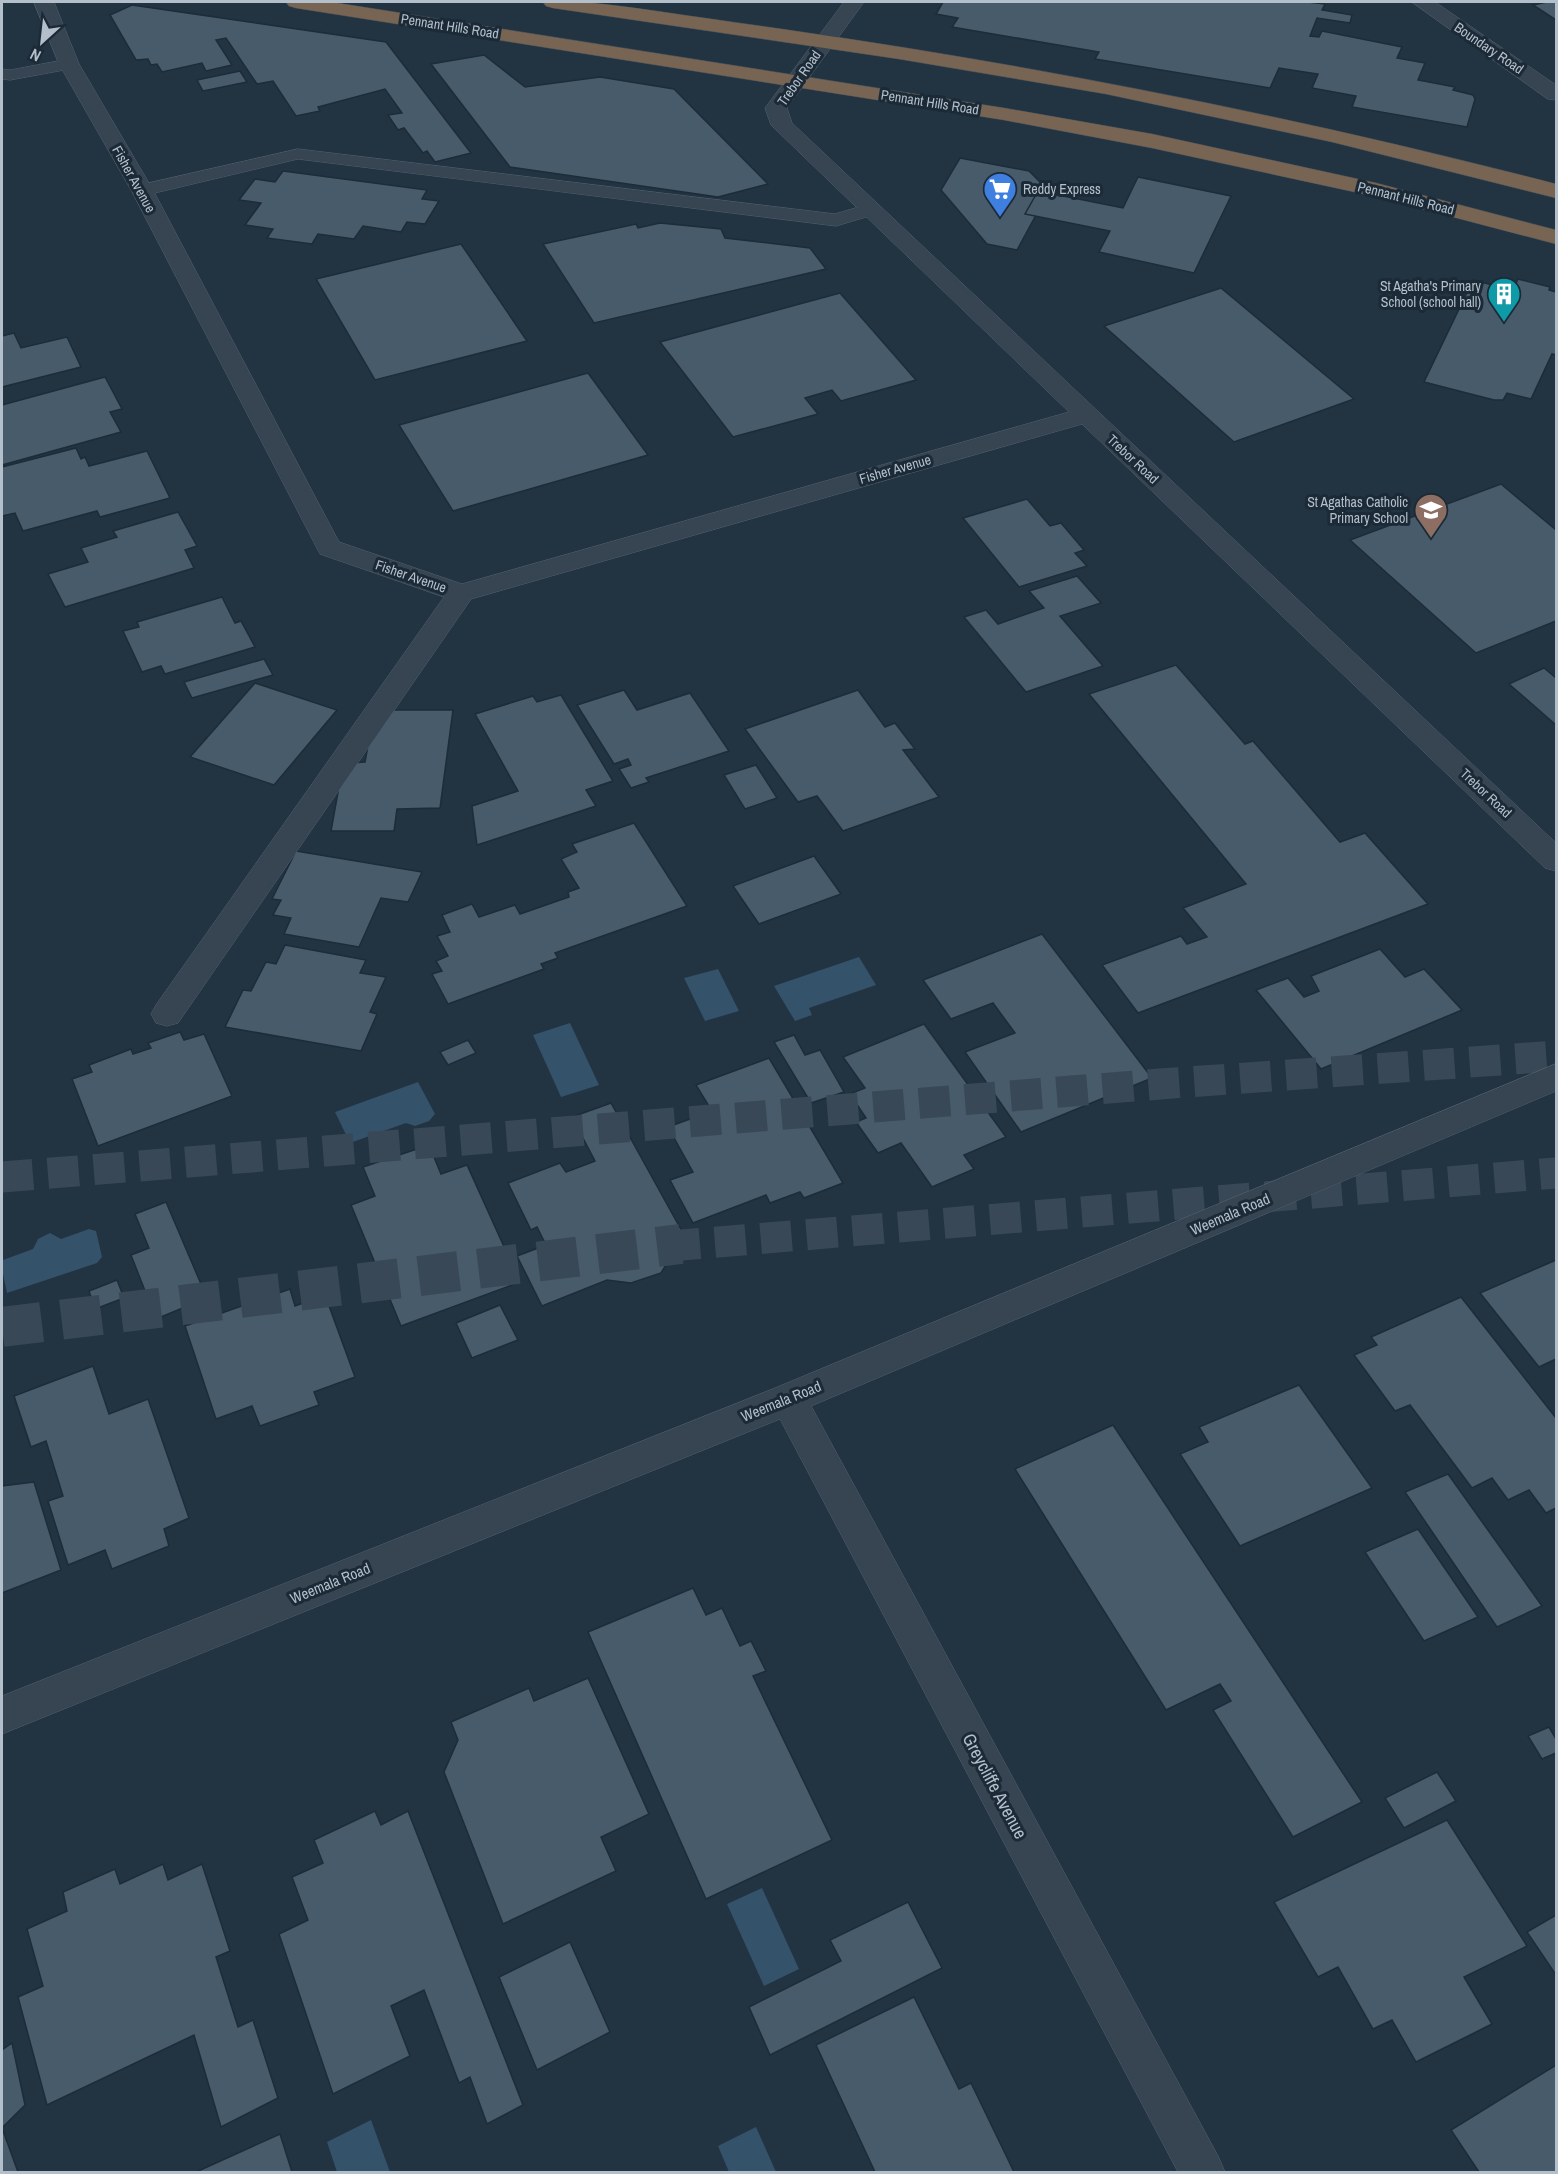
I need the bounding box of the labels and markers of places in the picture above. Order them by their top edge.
supermarket icon: Reddy Express [982,171,1018,218]
place label: Reddy Express [1023,180,1101,198]
building icon: St Agatha's Primary School (school hall) [1486,276,1522,323]
place label: St Agatha's Primary School (school hall) [1380,277,1481,311]
school or university icon: St Agathas Catholic Primary School [1413,492,1449,539]
place label: St Agathas Catholic Primary School [1307,493,1408,527]

